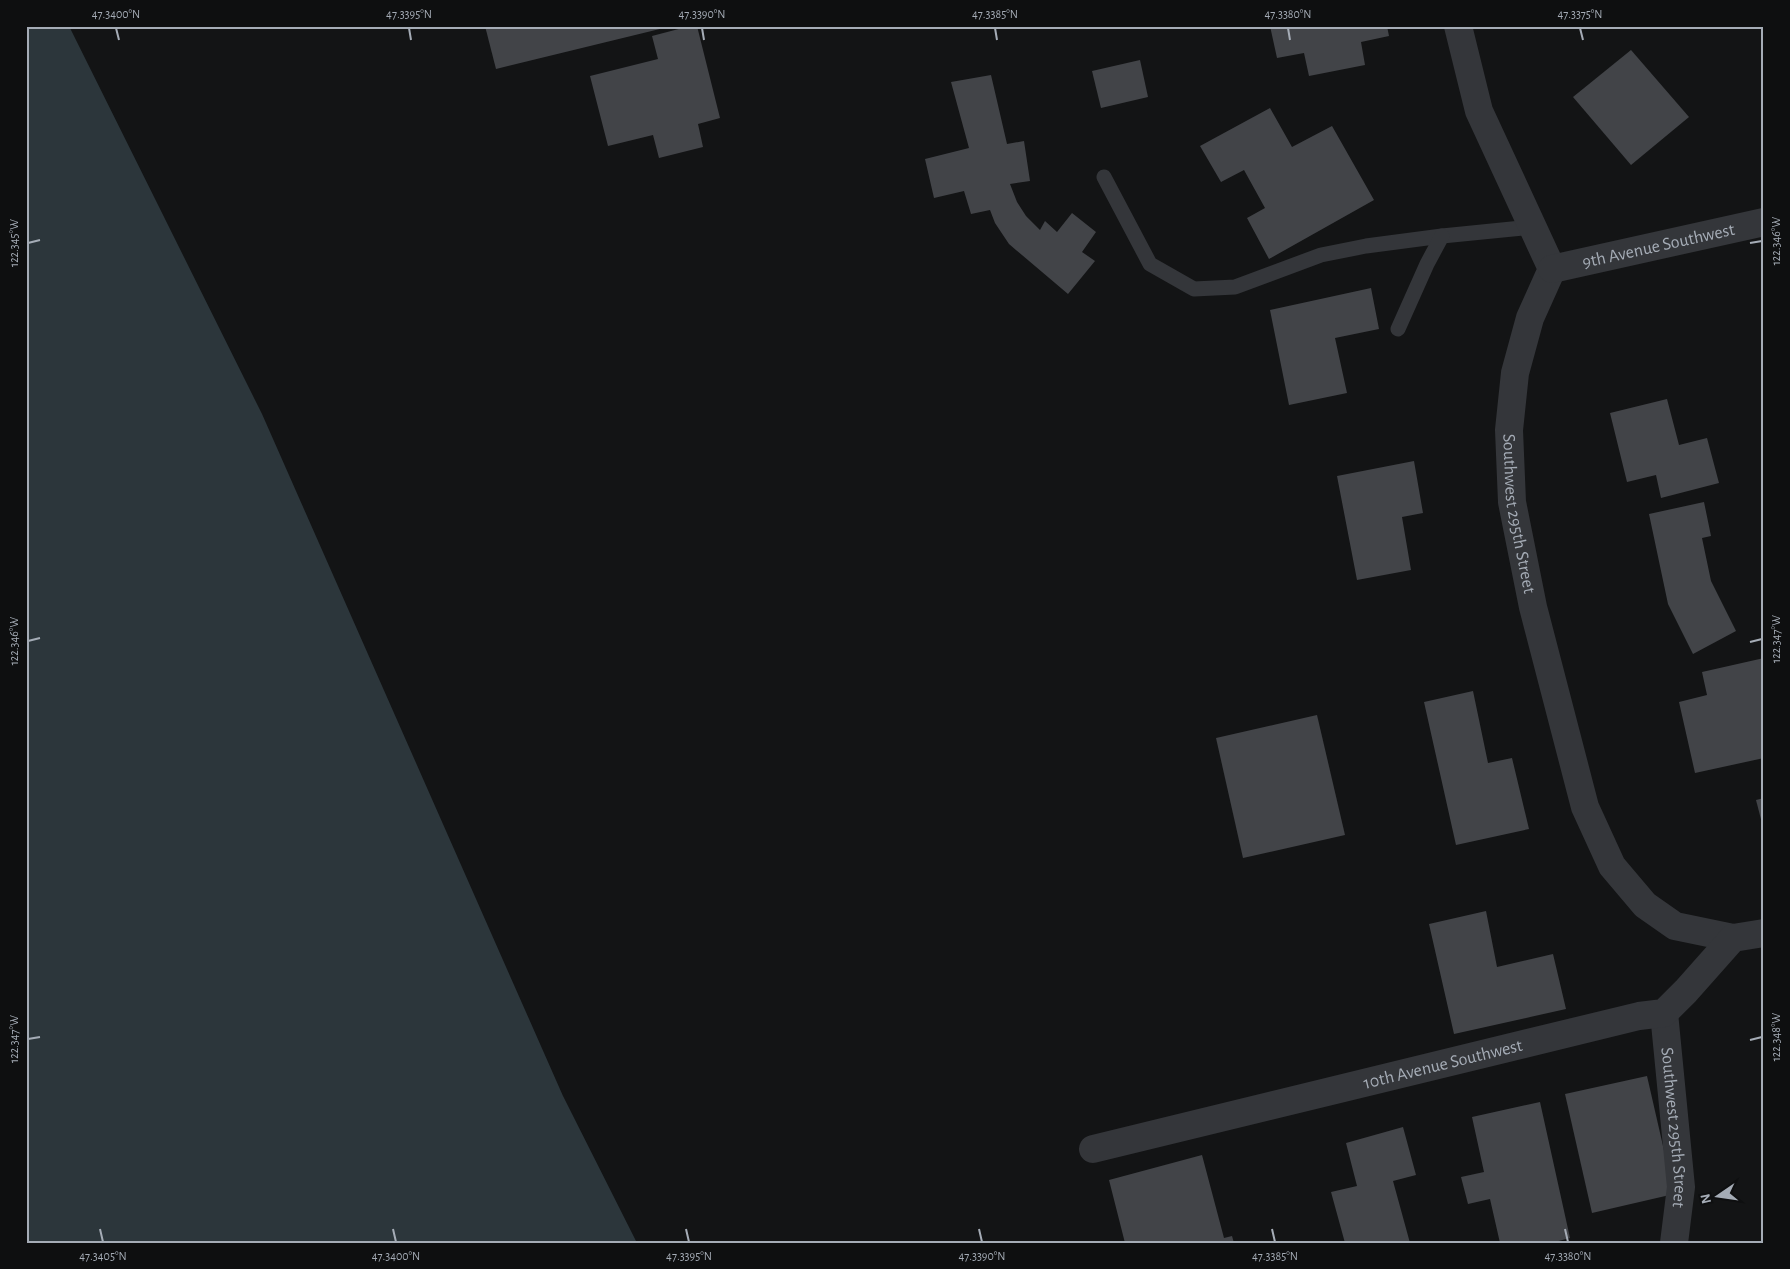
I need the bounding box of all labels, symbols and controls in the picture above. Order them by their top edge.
text: 47.3400°N [92,8,140,20]
text: 47.3395°N [386,8,432,20]
text: 47.3390°N [678,8,726,20]
text: 47.3385°N [972,8,1018,20]
text: 47.3380°N [1264,8,1312,20]
text: 47.3375°N [1557,8,1603,20]
text: 122.346°W [1770,216,1782,265]
text: 122.345°W [8,219,20,267]
street label: 9th Avenue Southwest [1581,221,1737,272]
street label: Southwest 295th Street [1499,433,1538,595]
text: 122.347°W [1770,615,1782,663]
text: 122.346°W [8,616,20,665]
text: 122.348°W [1770,1012,1782,1061]
text: 122.347°W [8,1015,20,1063]
street label: 10th Avenue Southwest [1362,1037,1525,1093]
street label: Southwest 295th Street [1657,1046,1689,1209]
north arrow [1692,1172,1742,1222]
text: N [1698,1192,1714,1205]
text: 47.3405°N [79,1250,127,1262]
text: 47.3400°N [372,1250,420,1262]
text: 47.3395°N [666,1250,712,1262]
text: 47.3390°N [958,1250,1006,1262]
text: 47.3385°N [1252,1250,1298,1262]
text: 47.3380°N [1544,1250,1592,1262]

